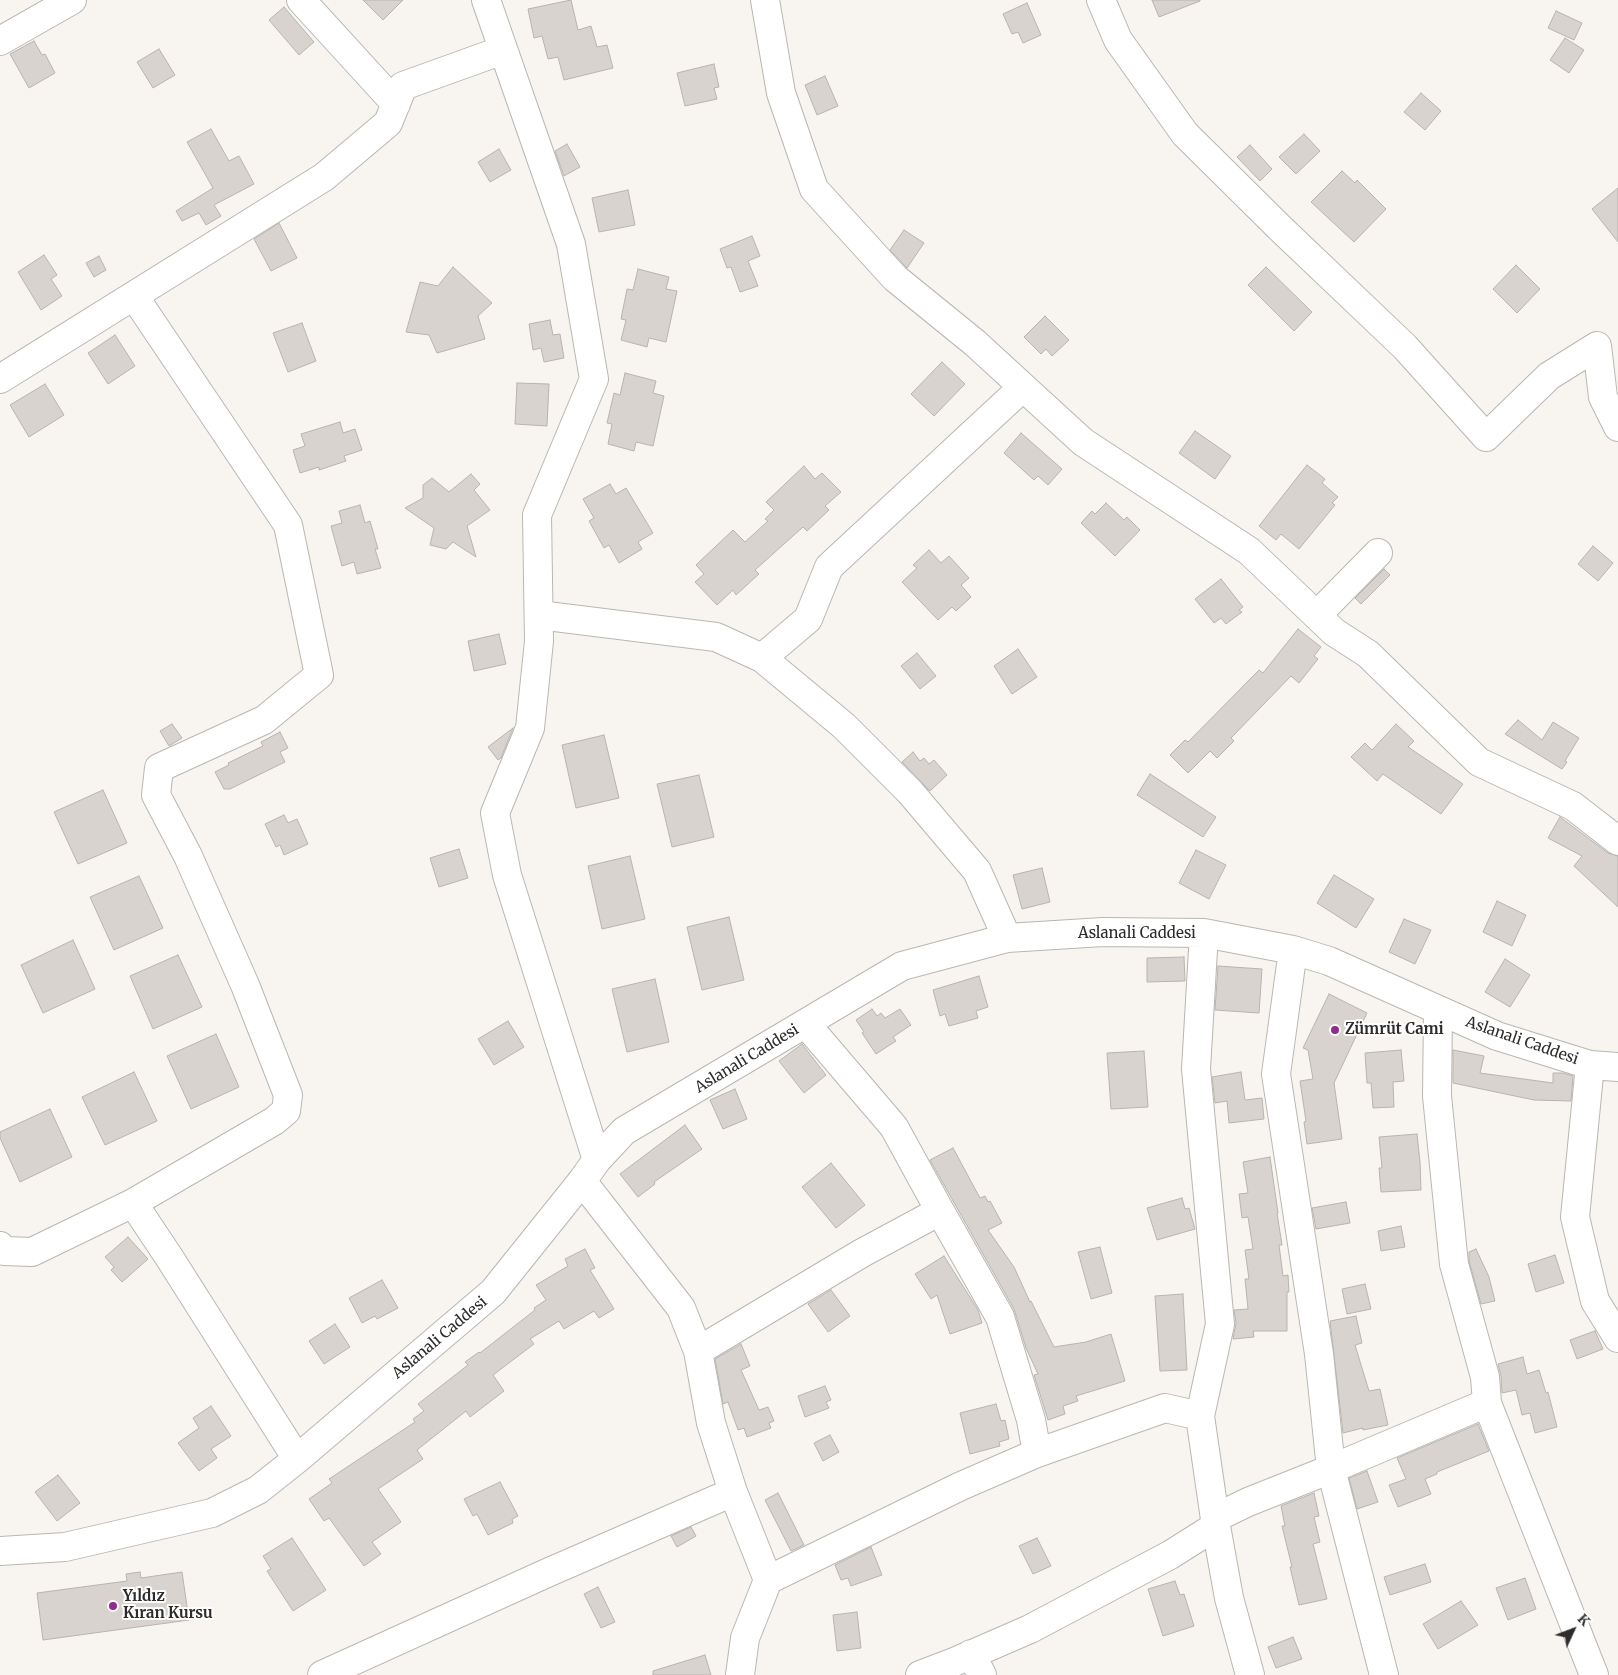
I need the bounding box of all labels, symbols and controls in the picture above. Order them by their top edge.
street label: Aslanali Caddesi [1078,925,1196,943]
street label: Aslanali Caddesi [1463,1013,1581,1069]
street label: Aslanali Caddesi [692,1021,802,1097]
place label: Zümrüt Cami [1345,1021,1444,1039]
marker: Zümrüt Cami [1329,1024,1341,1036]
street label: Aslanali Caddesi [389,1293,491,1383]
place label: Yıldız Kıran Kursu [123,1588,213,1623]
marker: Yıldız Kıran Kursu [107,1600,119,1612]
north arrow [1548,1605,1598,1655]
text: K [1574,1610,1594,1630]

